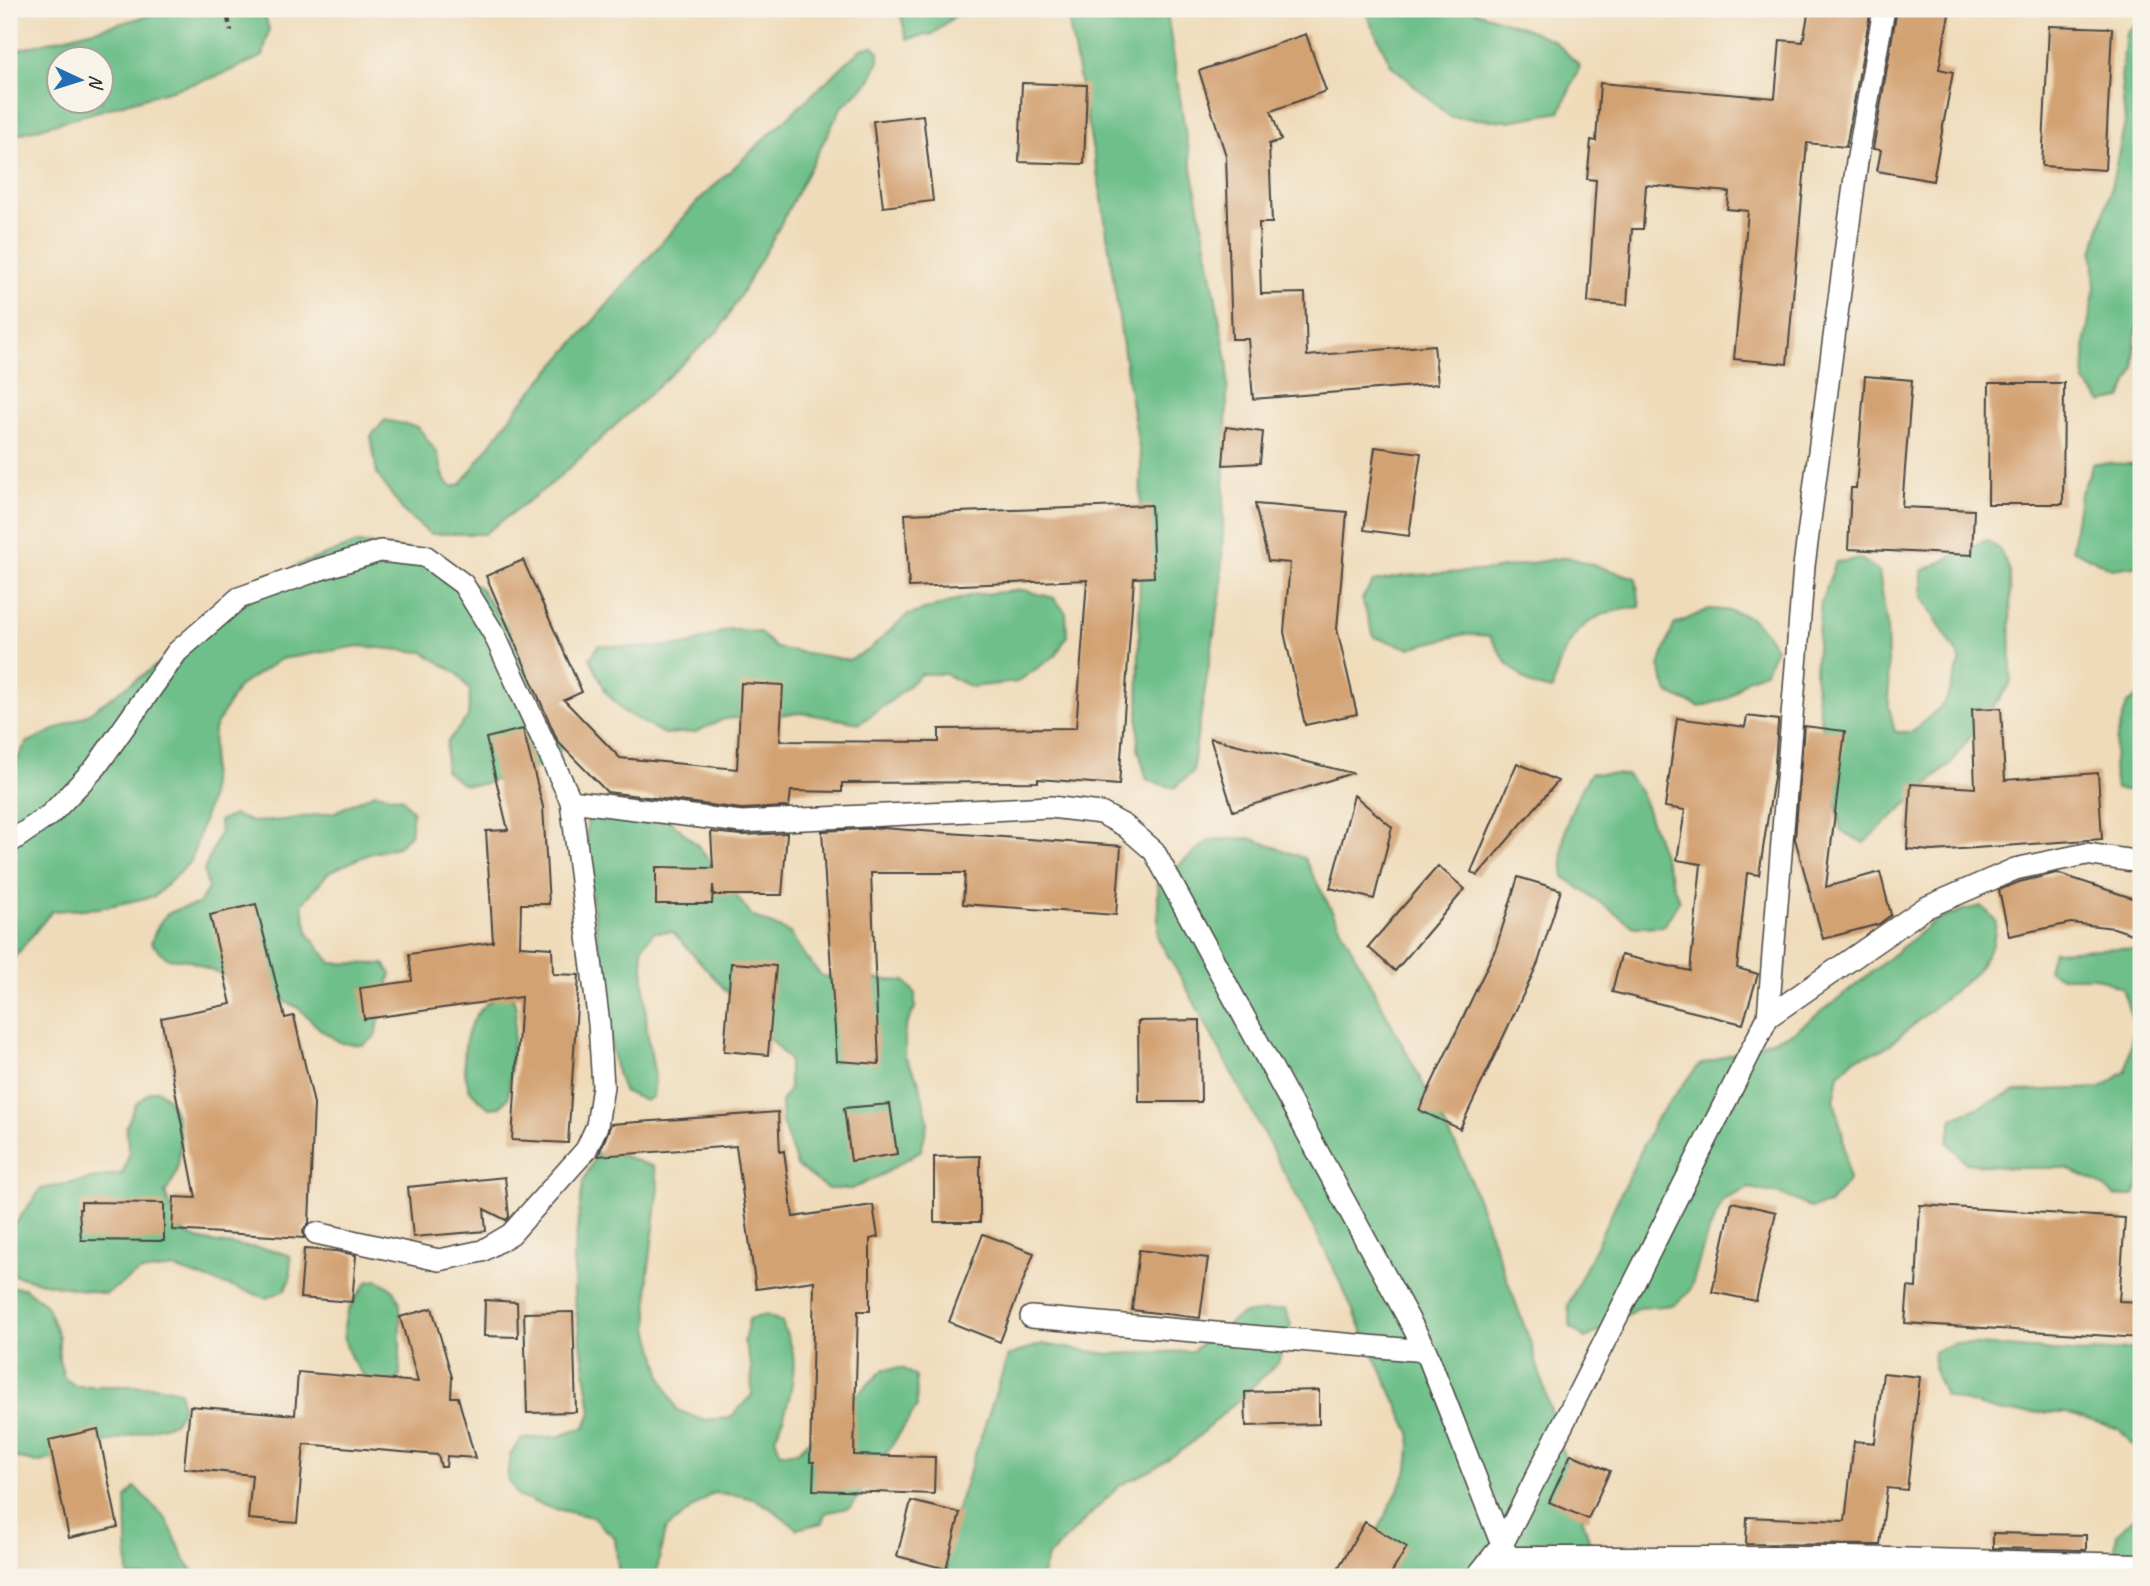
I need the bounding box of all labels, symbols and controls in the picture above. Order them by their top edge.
north arrow [46,46,116,116]
text: N [83,74,108,91]

